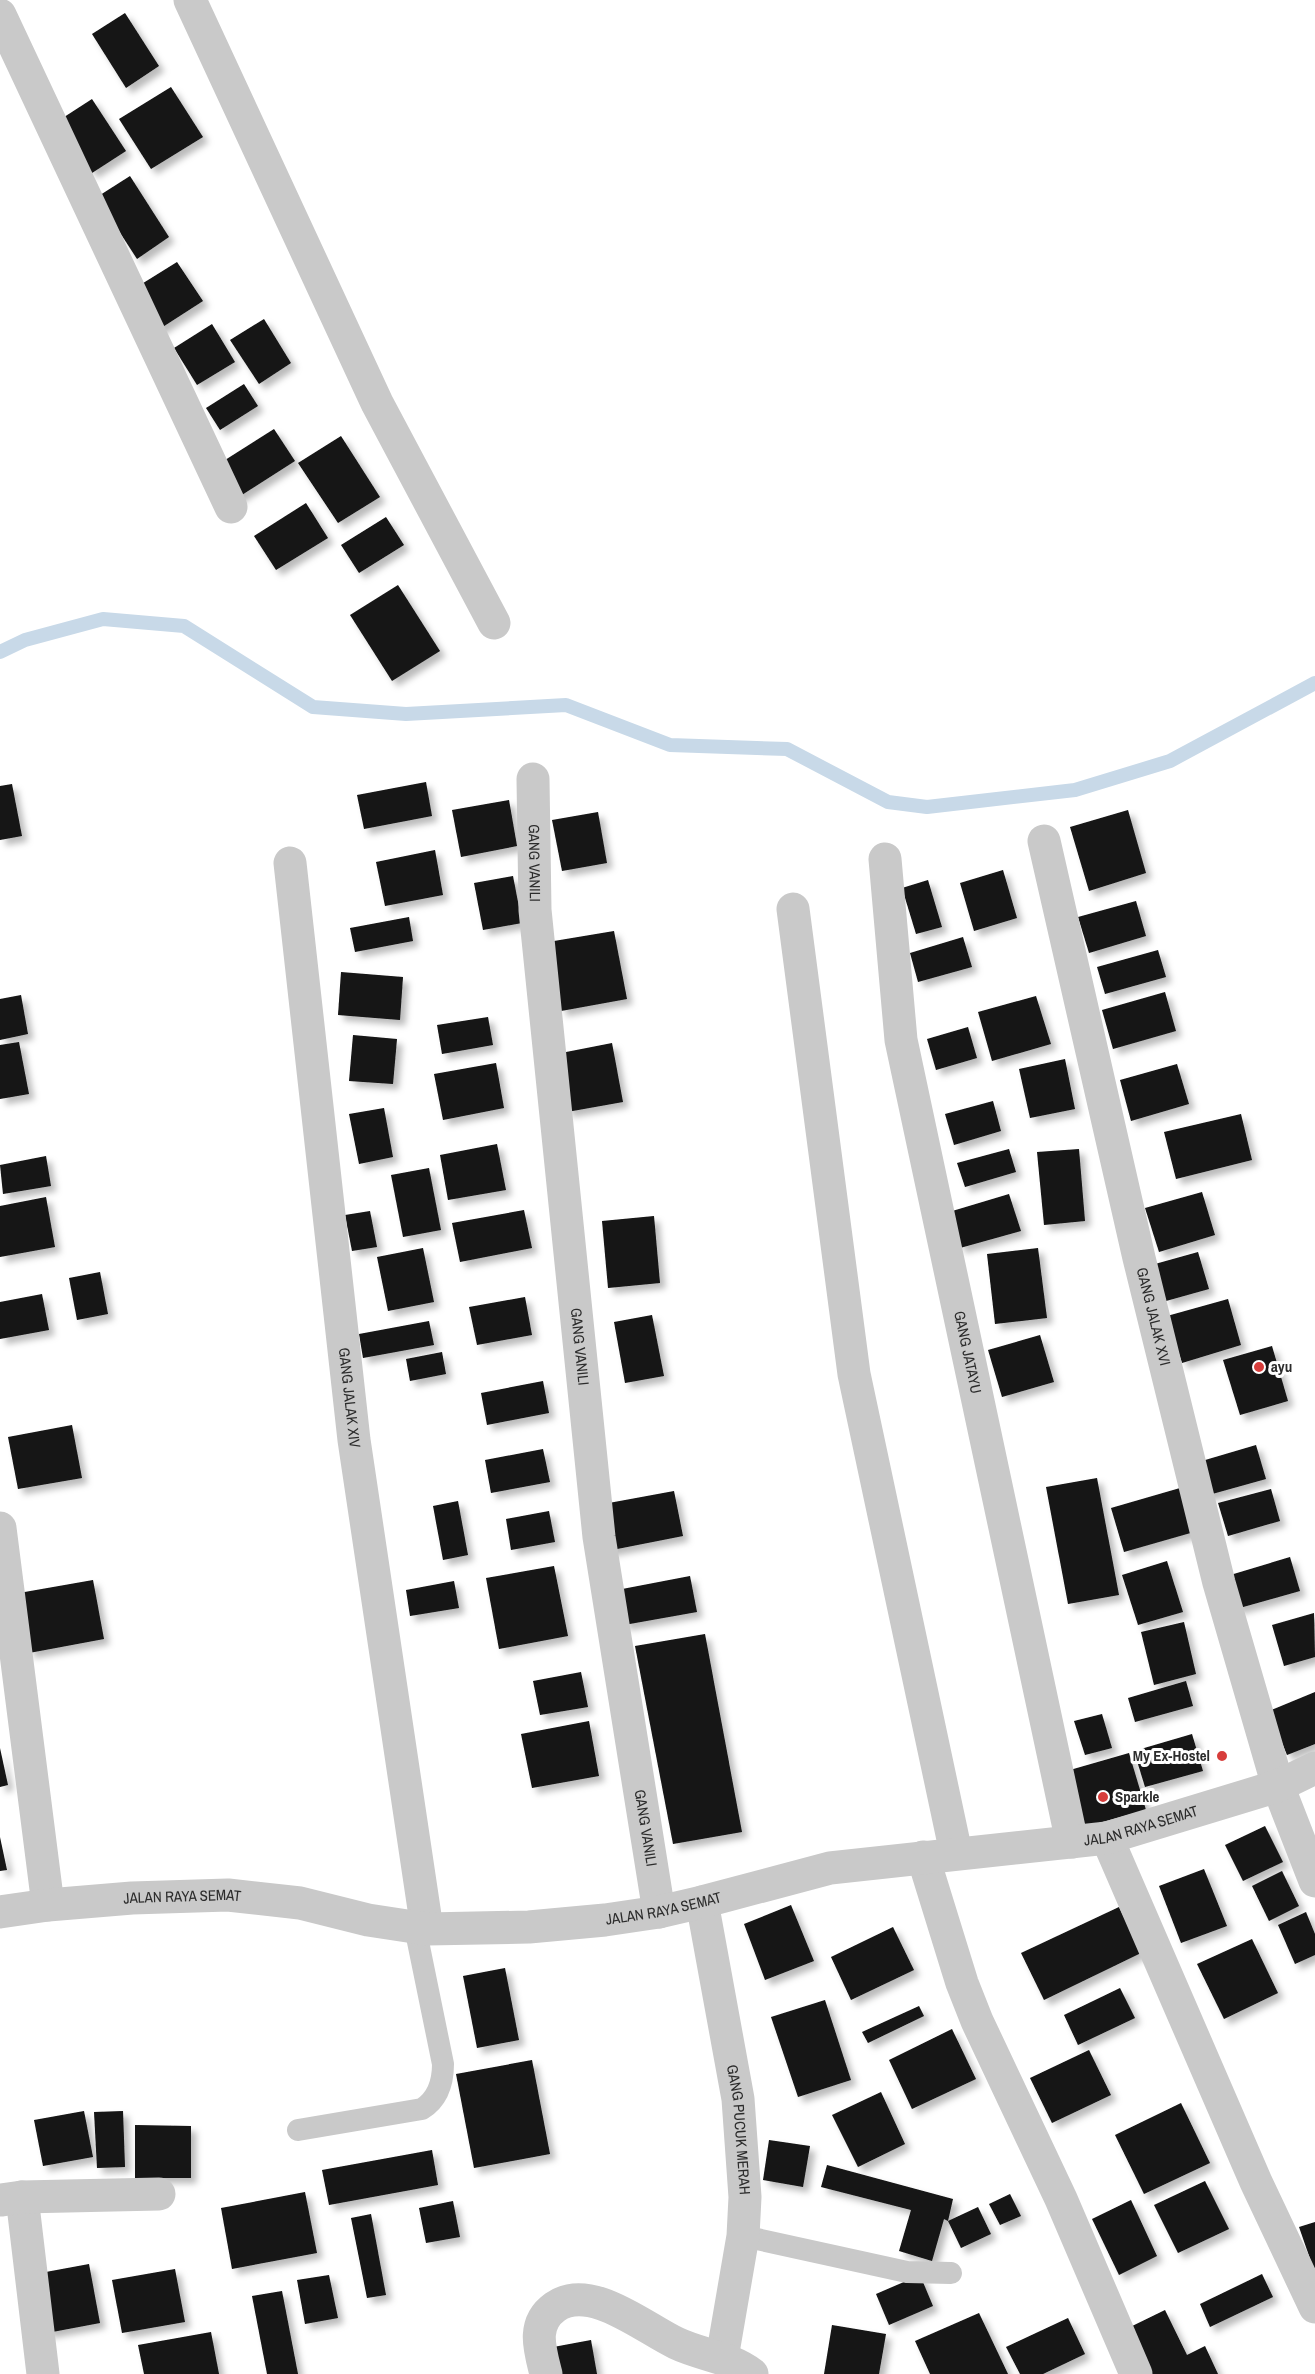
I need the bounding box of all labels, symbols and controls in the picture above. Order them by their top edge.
street label: GANG VANILI [524,824,546,902]
street label: GANG JALAK XVI [1132,1265,1176,1368]
street label: GANG VANILI [566,1307,594,1386]
street label: GANG JATAYU [949,1309,987,1396]
street label: GANG JALAK XIV [334,1347,366,1450]
place label: ayu [1271,1356,1292,1377]
marker: ayu [1252,1360,1266,1374]
place label: My Ex-Hostel [1133,1745,1210,1766]
marker: My Ex-Hostel [1215,1749,1229,1763]
place label: Sparkle [1115,1786,1160,1807]
street label: GANG VANILI [630,1788,663,1868]
marker: Sparkle [1096,1790,1110,1804]
street label: JALAN RAYA SEMAT [1083,1800,1201,1850]
street label: JALAN RAYA SEMAT [122,1884,243,1909]
street label: JALAN RAYA SEMAT [604,1886,724,1930]
street label: GANG PUCUK MERAH [722,2063,756,2196]

